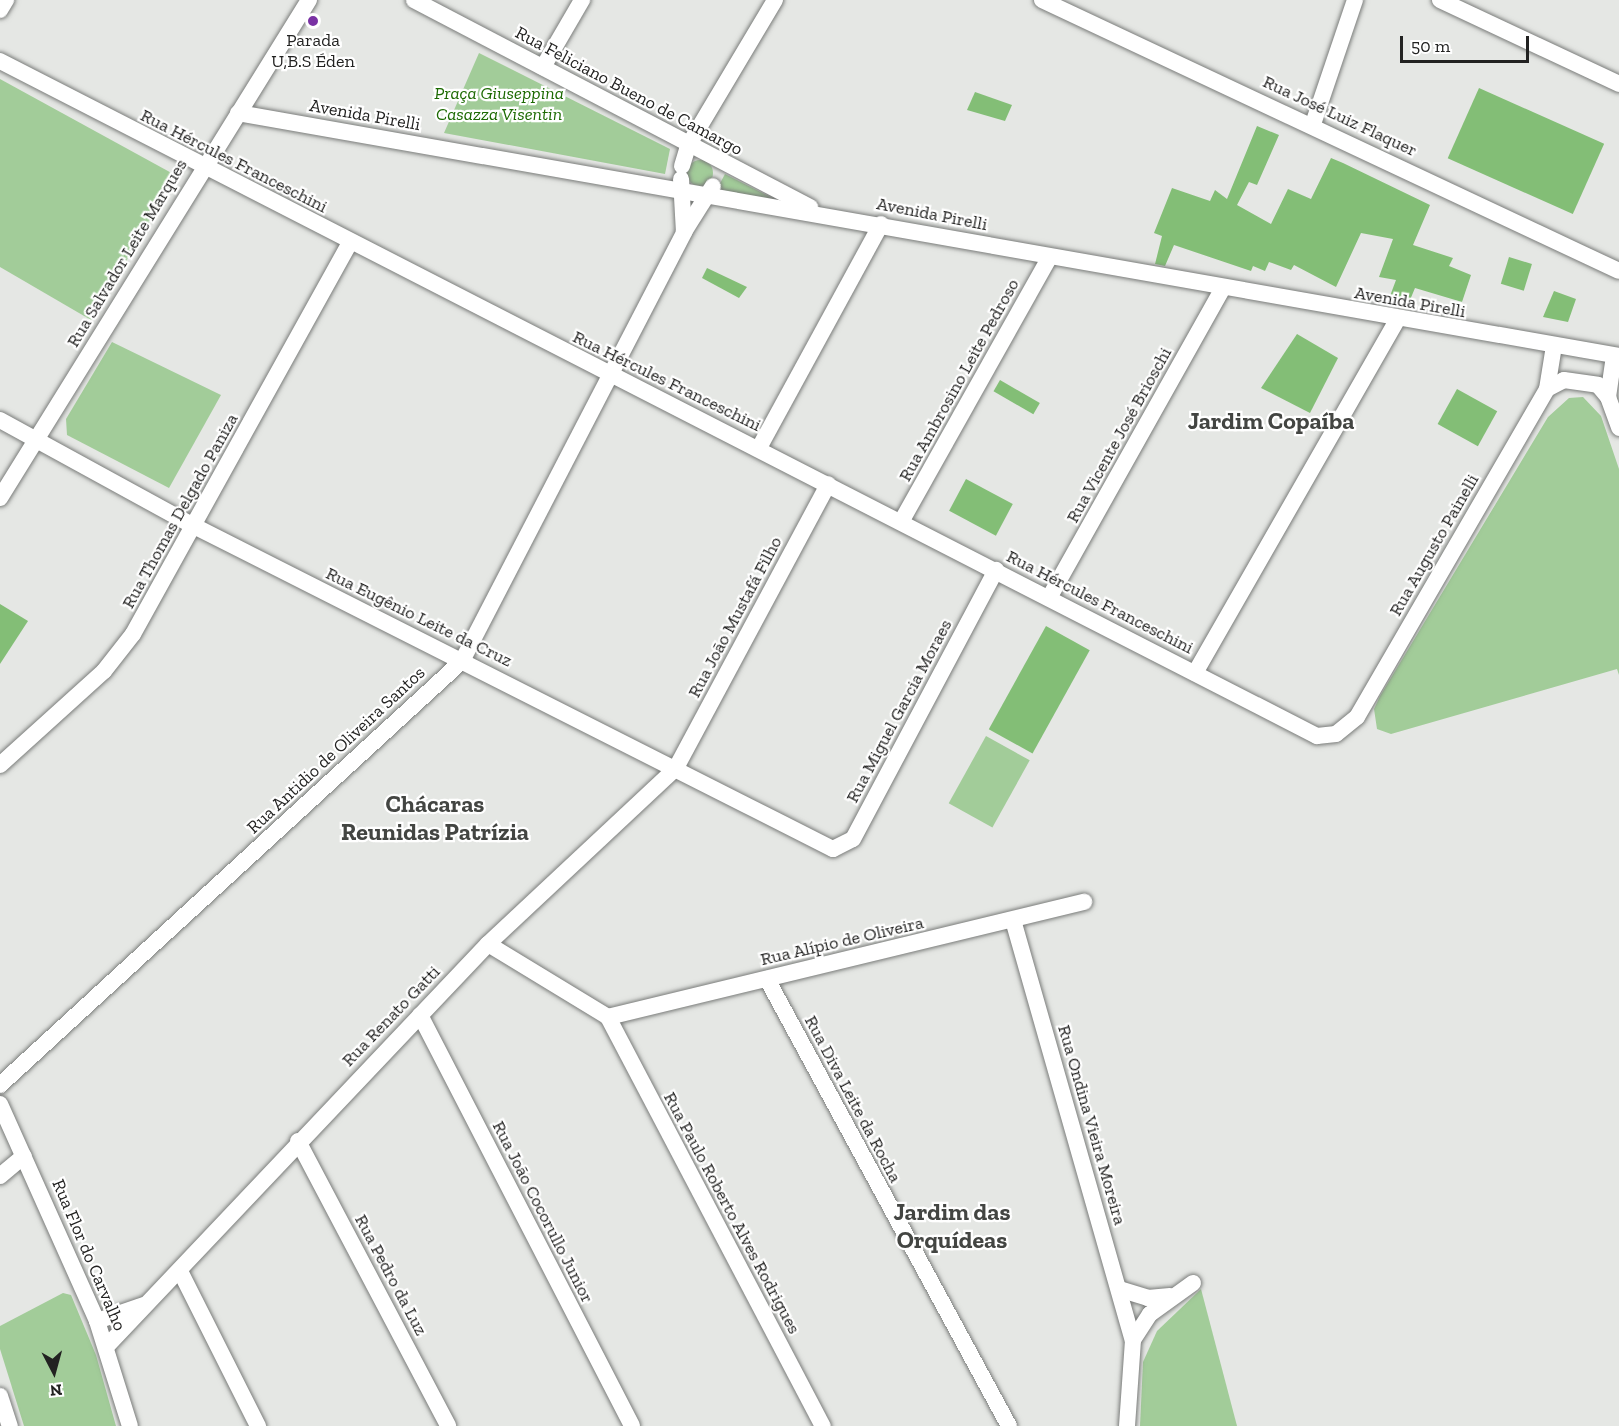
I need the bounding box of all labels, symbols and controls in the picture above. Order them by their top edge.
marker: Parada U,B.S Éden [306,14,320,28]
street label: Rua Feliciano Bueno de Camargo [512,22,746,160]
scale bar [1403,24,1532,62]
place label: Parada U,B.S Éden [271,30,355,72]
text: 50 m [1411,35,1450,57]
street label: Rua José Luiz Flaquer [1259,71,1421,161]
park label: Praça Giuseppina Casazza Visentin [434,83,564,125]
street label: Avenida Pirelli [308,95,422,135]
street label: Rua Hércules Franceschini [137,104,331,218]
street label: Rua Salvador Leite Marques [62,155,192,351]
street label: Avenida Pirelli [875,193,989,235]
street label: Rua Ambrosino Leite Pedroso [894,275,1024,485]
street label: Avenida Pirelli [1353,282,1467,322]
street label: Rua Hércules Franceschini [569,326,765,436]
street label: Rua Vicente José Brioschi [1062,343,1176,527]
district label: Jardim Copaíba [1188,407,1354,435]
street label: Rua Thomas Delgado Paniza [117,410,243,612]
street label: Rua Augusto Painelli [1384,470,1484,620]
street label: Rua João Mustafá Filho [683,533,787,701]
street label: Rua Hércules Franceschini [1003,545,1197,659]
street label: Rua Eugênio Leite da Cruz [322,562,516,672]
street label: Rua Miguel Garcia Moraes [842,616,956,806]
street label: Rua Antidio de Oliveira Santos [242,662,430,838]
district label: Chácaras Reunidas Patrízia [341,790,529,846]
street label: Rua Alípio de Oliveira [758,912,926,970]
street label: Rua Renato Gatti [337,961,445,1071]
street label: Rua Diva Leite da Rocha [800,1012,906,1186]
street label: Rua Ondina Vieira Moreira [1053,1022,1131,1228]
street label: Rua Paulo Roberto Alves Rodrigues [659,1088,805,1338]
street label: Rua João Cocorullo Junior [488,1117,598,1307]
street label: Rua Flor do Carvalho [47,1176,131,1334]
district label: Jardim das Orquídeas [894,1198,1010,1254]
street label: Rua Pedro da Luz [350,1211,432,1339]
north arrow [24,1342,84,1402]
text: N [49,1380,63,1400]

